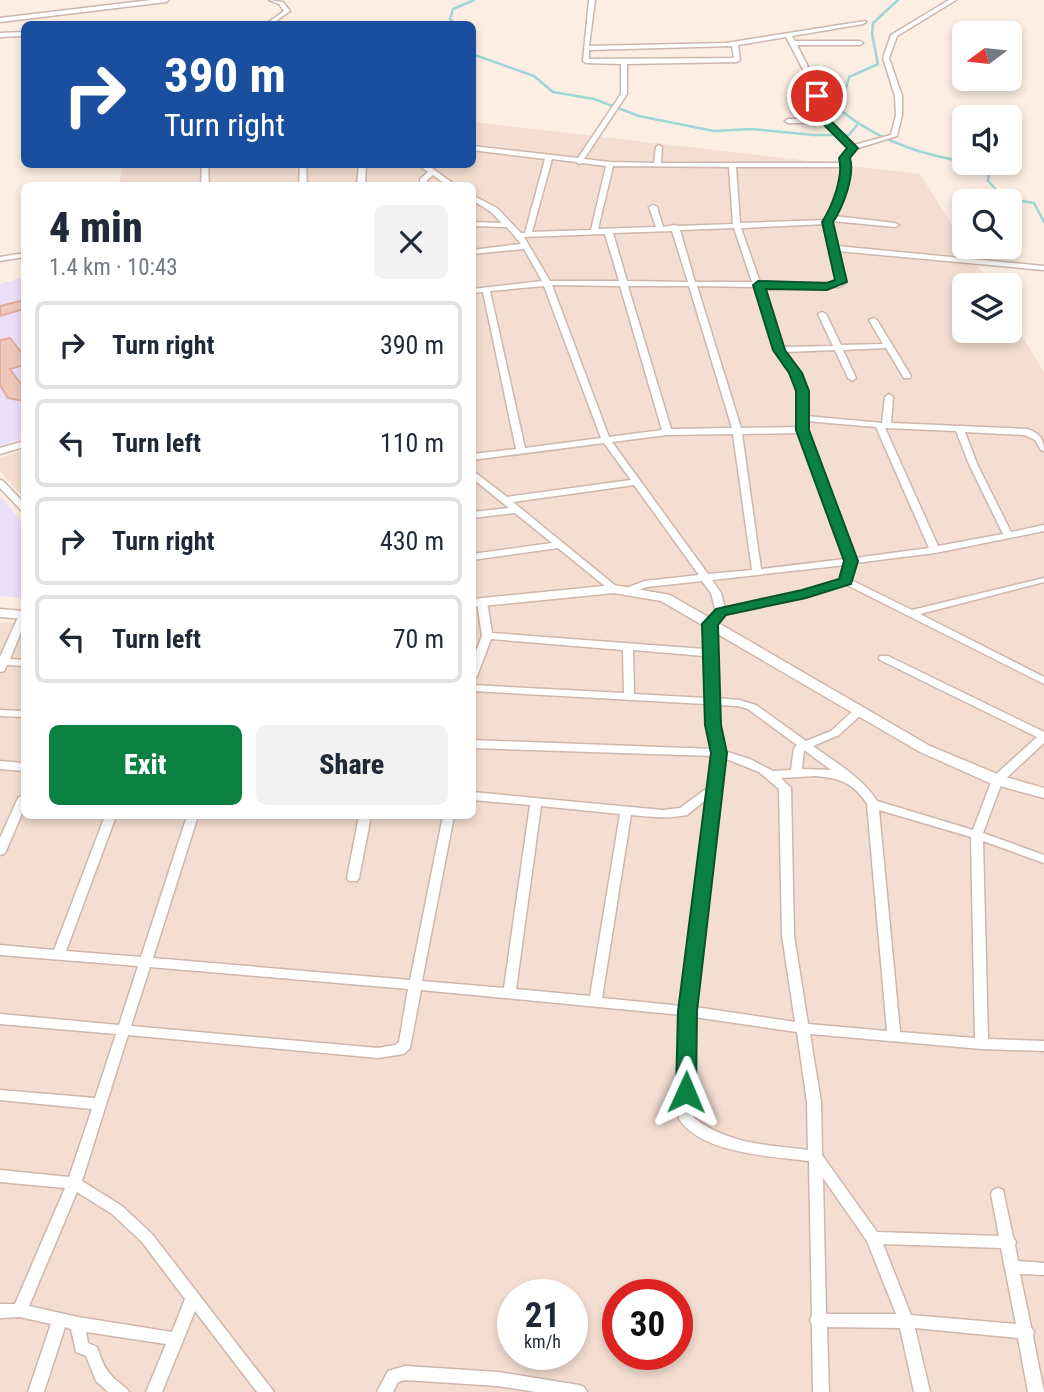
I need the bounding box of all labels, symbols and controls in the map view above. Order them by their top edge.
north arrow [952,21,1022,91]
map controls [952,21,1022,343]
text: 390 m [164,47,286,104]
icon: right [49,49,140,140]
pin [787,66,847,126]
icon: arrive [798,77,836,115]
button: sound [952,105,1022,175]
text: Turn right [164,106,285,144]
button: search [952,189,1022,259]
text: 4 min [49,203,143,252]
button: close [374,205,448,279]
text: 1.4 km · 10:43 [49,254,178,281]
button: layers [952,273,1022,343]
icon: right [53,326,91,364]
text: Turn right [112,330,214,360]
text: 390 m [380,330,444,360]
icon: left [53,424,91,462]
text: Turn left [112,428,201,458]
text: 110 m [380,428,444,458]
icon: right [53,522,91,560]
text: Turn right [112,526,214,556]
text: 430 m [380,526,444,556]
icon: left [53,620,91,658]
text: Turn left [112,624,201,654]
text: 70 m [393,624,444,654]
button: Exit [49,725,242,805]
button: Share [256,725,448,805]
position arrow [649,1055,723,1129]
speed limit sign: 30 [602,1279,693,1370]
text: 21 [525,1295,560,1336]
text: km/h [524,1331,561,1352]

